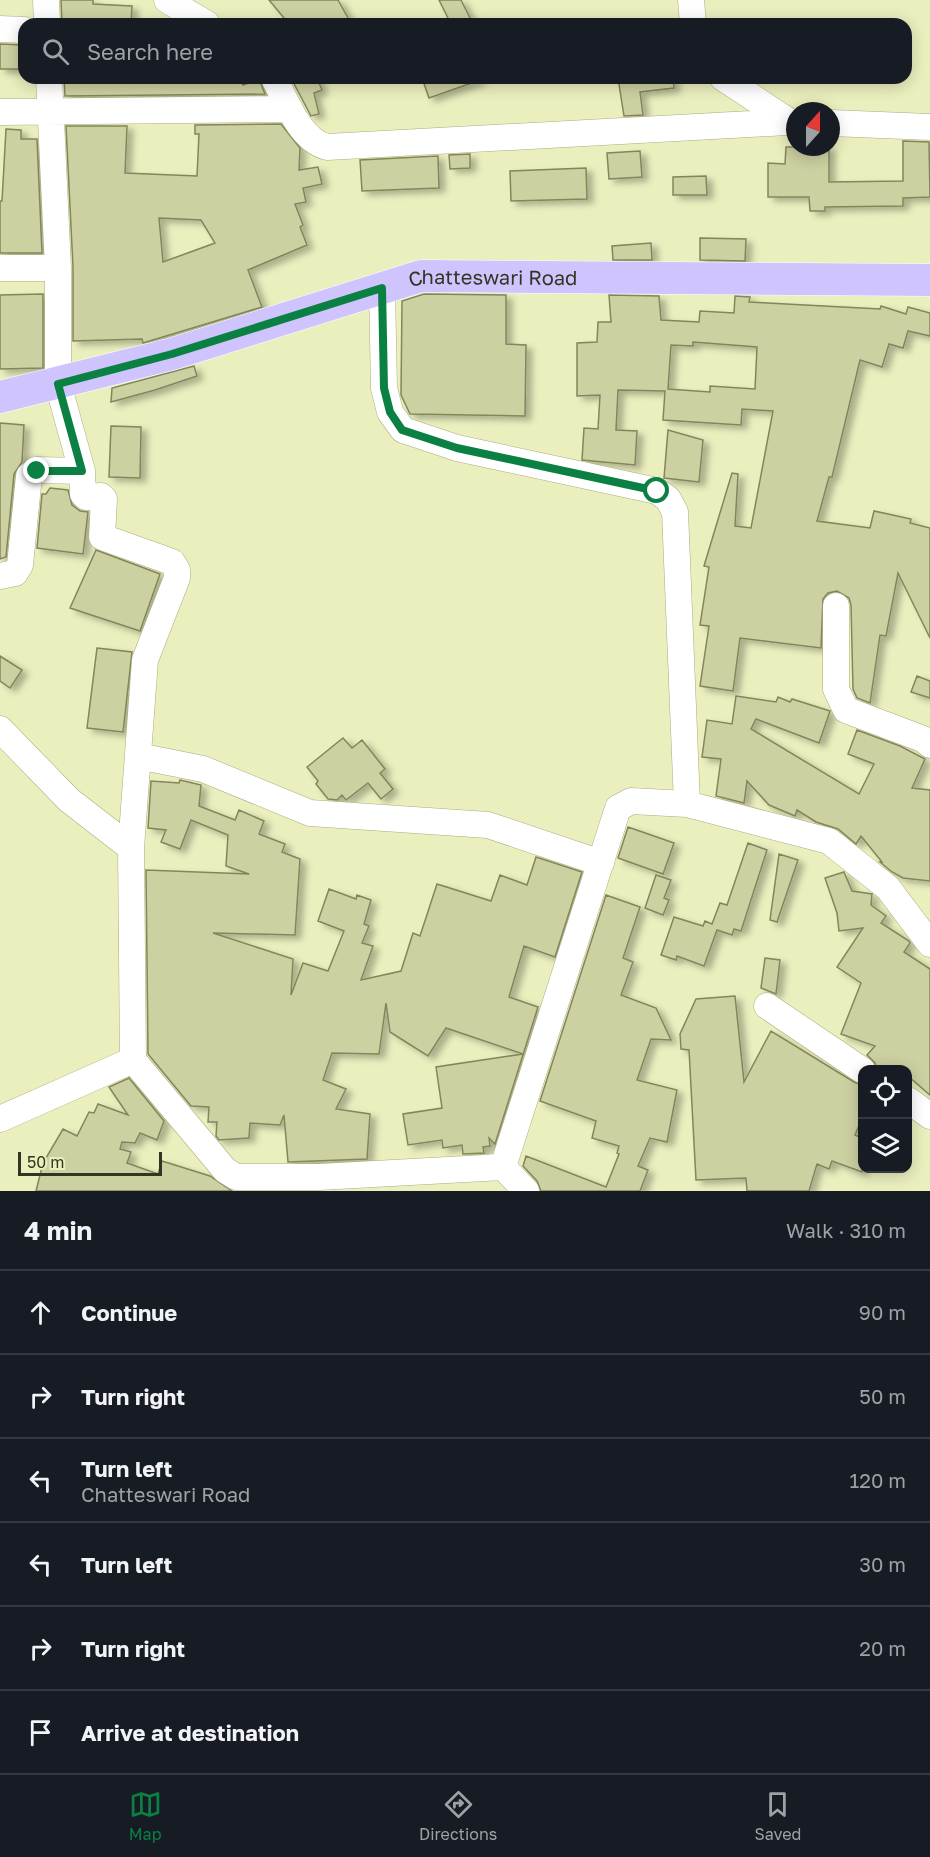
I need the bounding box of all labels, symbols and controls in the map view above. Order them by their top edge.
search box [18,18,912,84]
icon: search [39,35,72,68]
text: Search here [87,38,213,65]
north arrow [786,102,840,156]
street label: Chatteswari Road [405,264,578,291]
route end [23,457,49,483]
route start [643,477,669,503]
map controls [858,1065,912,1173]
button: locate [858,1065,912,1119]
button: layers [858,1119,912,1173]
scale bar [18,1149,162,1176]
text: 50 m [27,1152,64,1172]
text: 4 min [24,1215,92,1246]
text: Walk · 310 m [786,1218,906,1242]
icon: ahead [24,1296,57,1329]
text: Continue [81,1299,177,1326]
text: 90 m [859,1300,906,1324]
icon: right [24,1380,57,1413]
text: Turn right [81,1383,185,1410]
text: 50 m [859,1384,906,1408]
text: Turn left [81,1455,172,1482]
icon: left [24,1464,57,1497]
text: 120 m [850,1468,906,1492]
text: Chatteswari Road [81,1482,250,1506]
icon: left [24,1548,57,1581]
text: Turn left [81,1551,172,1578]
text: 30 m [859,1552,906,1576]
icon: right [24,1632,57,1665]
text: Turn right [81,1635,185,1662]
text: 20 m [859,1636,906,1660]
icon: arrive [24,1716,57,1749]
text: Arrive at destination [81,1719,299,1746]
tab: Map [129,1788,162,1844]
tab: Directions [419,1788,497,1844]
tab: Saved [755,1788,801,1844]

